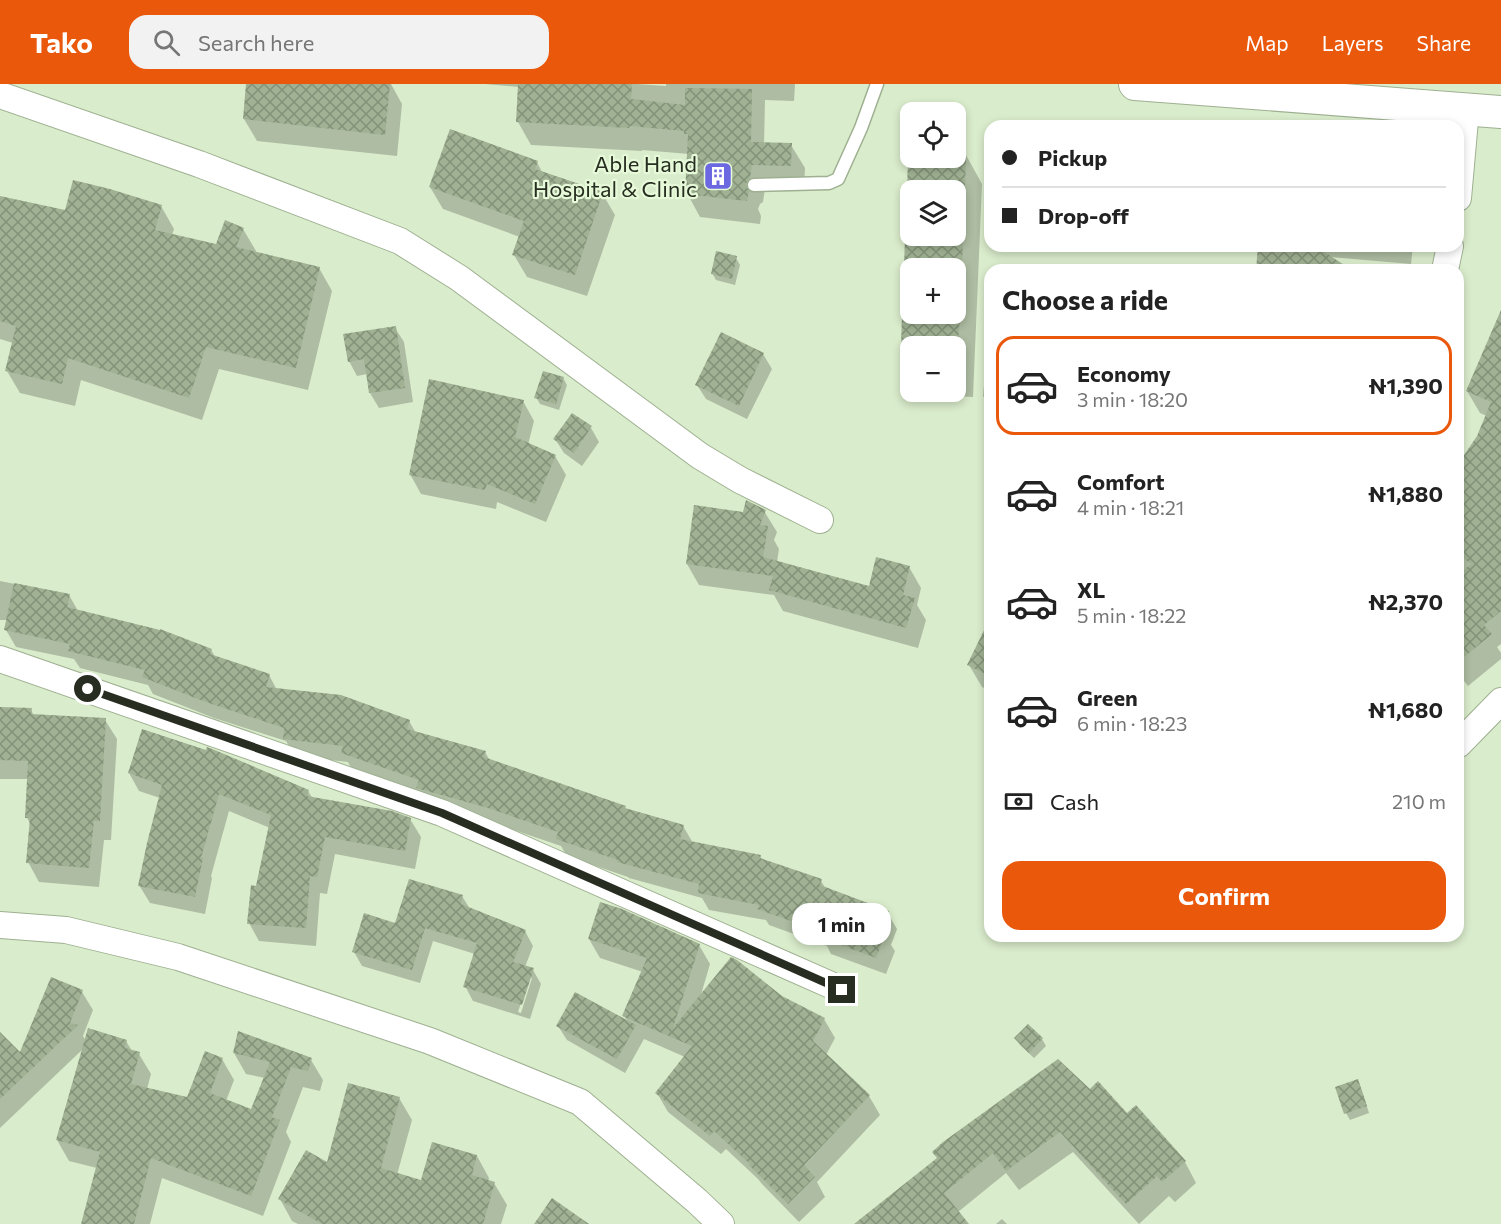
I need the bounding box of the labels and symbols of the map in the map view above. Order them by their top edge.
place label: Able Hand Hospital & Clinic [533,150,697,202]
building icon: Able Hand Hospital & Clinic [702,160,734,192]
route start [74,675,101,702]
callout: 1 min [792,903,892,945]
route end [828,976,855,1003]

